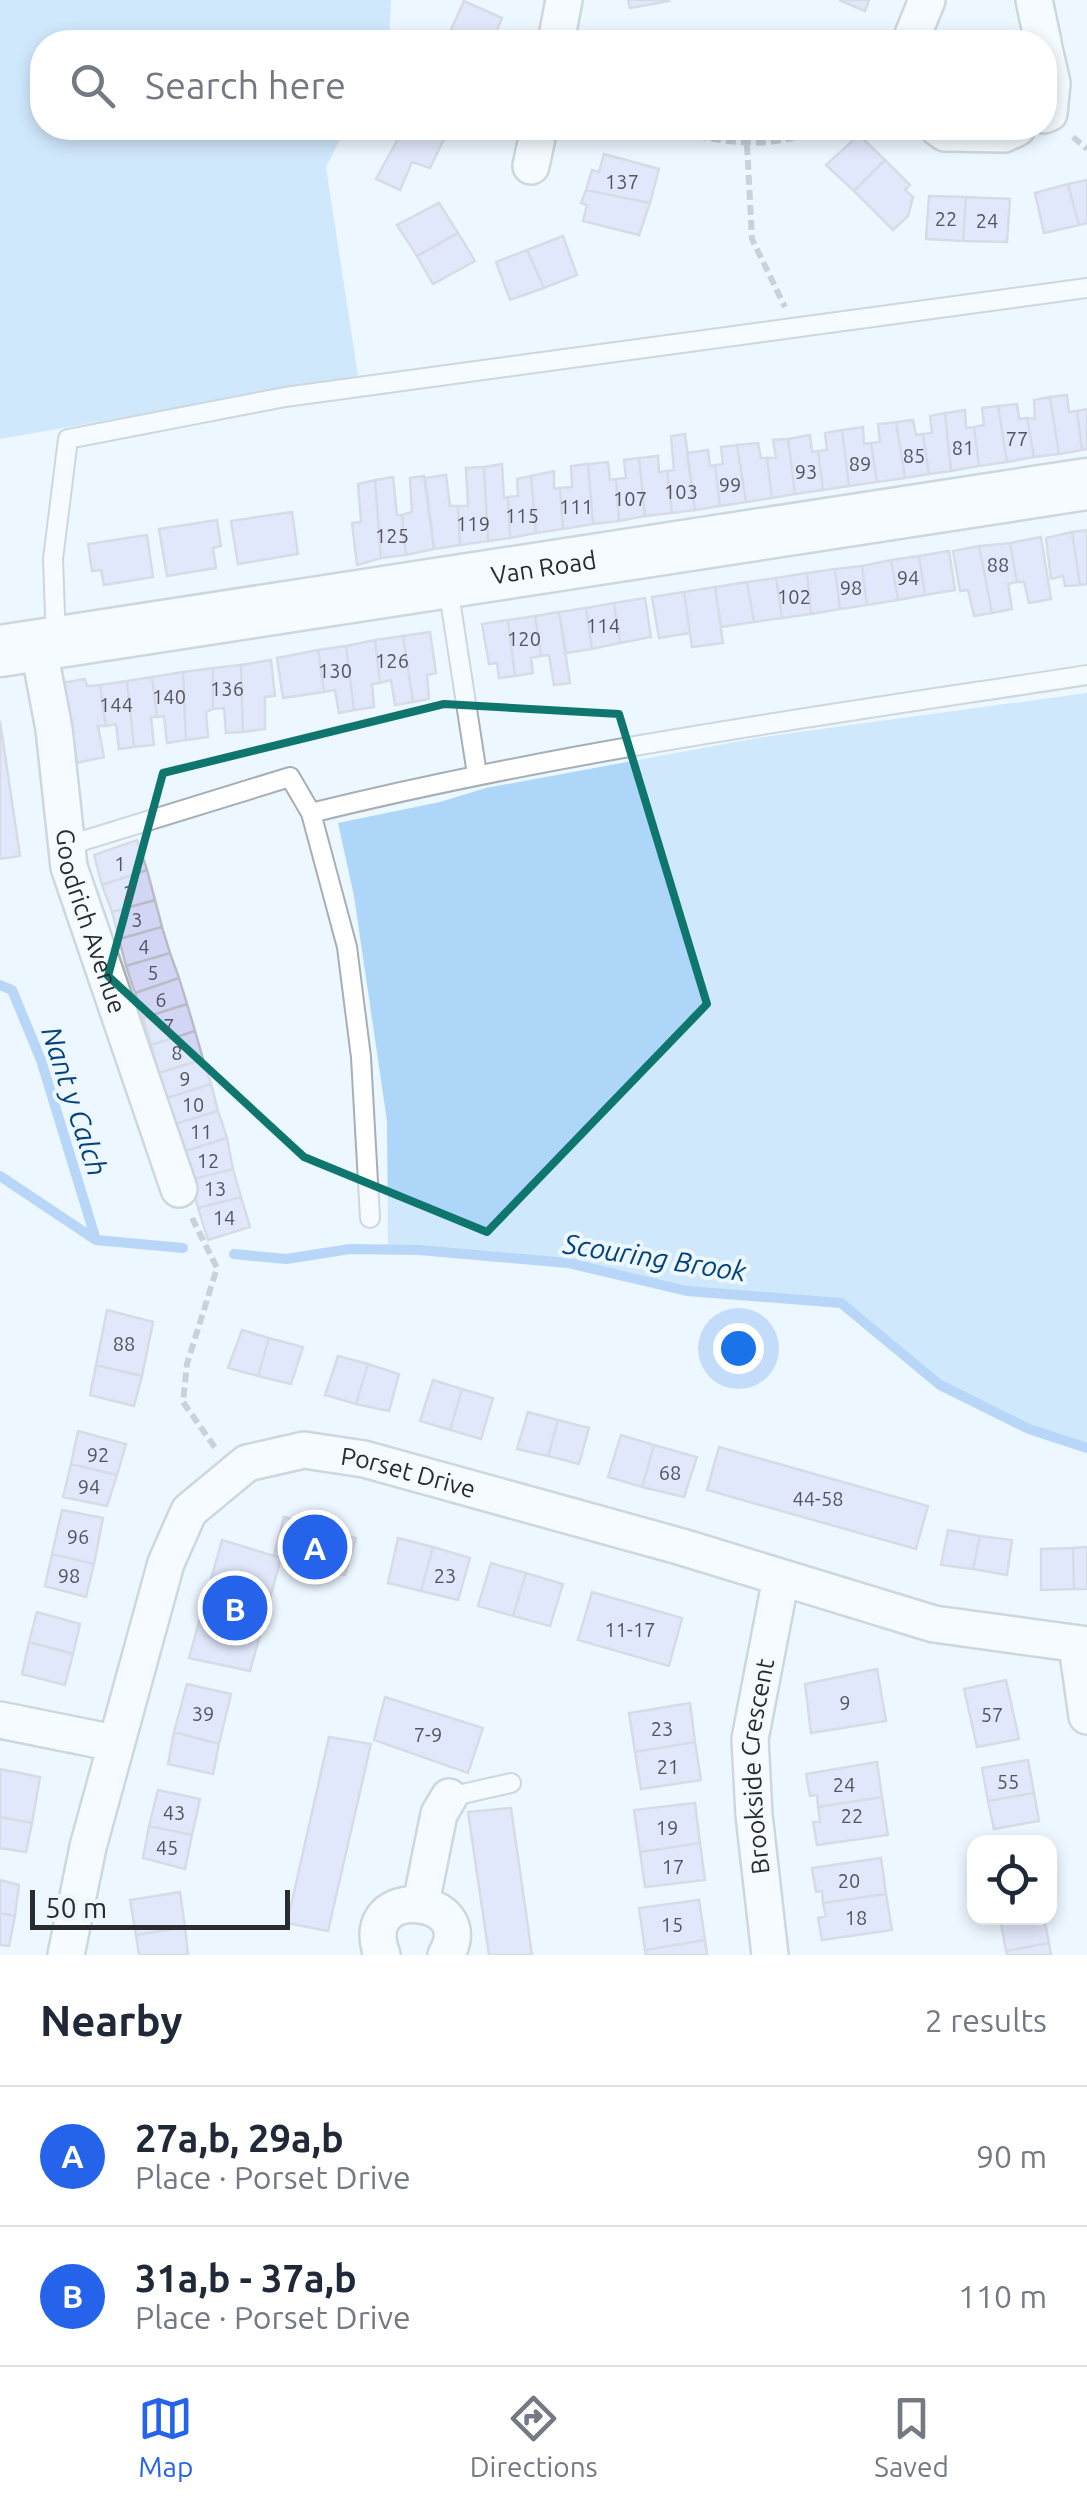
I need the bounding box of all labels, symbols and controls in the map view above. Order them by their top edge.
search box [30,30,1057,140]
icon: search [65,58,120,113]
text: Search here [145,64,346,106]
house number: 137 [605,170,639,193]
house number: 22 [935,207,957,230]
house number: 24 [976,209,998,232]
house number: 77 [1006,427,1028,450]
house number: 81 [952,436,974,459]
house number: 85 [903,444,925,467]
house number: 89 [849,452,871,475]
house number: 93 [795,460,817,483]
house number: 99 [719,473,741,496]
house number: 103 [664,480,698,503]
house number: 107 [613,487,647,510]
house number: 111 [559,495,593,518]
house number: 115 [505,504,539,527]
house number: 119 [456,512,490,535]
house number: 125 [375,524,409,547]
street label: Van Road [489,546,598,589]
house number: 88 [987,553,1009,576]
house number: 94 [897,566,919,589]
house number: 98 [840,576,862,599]
house number: 102 [777,585,811,608]
house number: 114 [586,614,620,637]
house number: 120 [507,627,541,650]
house number: 126 [375,649,409,672]
house number: 130 [318,659,352,682]
house number: 136 [210,677,244,700]
house number: 140 [152,685,186,708]
house number: 144 [99,693,133,716]
street label: Goodrich Avenue [51,827,132,1017]
house number: 1 [114,852,126,875]
house number: 2 [123,881,135,904]
house number: 3 [131,908,143,931]
house number: 4 [138,935,150,958]
house number: 5 [147,961,159,984]
house number: 6 [155,988,167,1011]
house number: 7 [163,1014,175,1037]
water label: Nant y Calch [36,1022,114,1180]
house number: 8 [171,1041,183,1064]
house number: 9 [179,1067,191,1090]
house number: 10 [182,1093,204,1116]
house number: 11 [190,1120,212,1143]
house number: 12 [197,1149,219,1172]
house number: 13 [204,1177,226,1200]
house number: 14 [213,1206,235,1229]
water label: Scouring Brook [560,1227,749,1287]
your location [713,1323,764,1374]
house number: 88 [113,1332,135,1355]
street label: Porset Drive [339,1442,479,1503]
house number: 92 [87,1443,109,1466]
house number: 68 [659,1461,681,1484]
house number: 94 [78,1475,100,1498]
house number: 44-58 [793,1487,843,1510]
pin: A [282,1510,348,1584]
house number: 96 [67,1525,89,1548]
house number: 98 [58,1564,80,1587]
house number: 23 [434,1564,456,1587]
pin: B [202,1570,268,1646]
house number: 11-17 [605,1618,655,1641]
street label: Brookside Crescent [736,1656,779,1876]
house number: 9 [839,1691,851,1714]
house number: 39 [192,1702,214,1725]
house number: 57 [981,1703,1003,1726]
house number: 23 [651,1717,673,1740]
house number: 7-9 [414,1723,442,1746]
house number: 21 [657,1755,679,1778]
house number: 55 [997,1770,1019,1793]
house number: 24 [833,1773,855,1796]
house number: 43 [163,1801,185,1824]
house number: 22 [841,1804,863,1827]
house number: 19 [656,1816,678,1839]
map controls [967,1835,1057,1925]
button: locate [967,1835,1057,1925]
house number: 45 [156,1836,178,1859]
house number: 17 [662,1855,684,1878]
house number: 20 [838,1869,860,1892]
scale bar [30,1885,290,1930]
text: 50 m [45,1892,107,1923]
house number: 18 [845,1906,867,1929]
house number: 15 [661,1913,683,1936]
text: Nearby [40,1997,183,2044]
text: 2 results [925,2002,1047,2038]
text: 27a,b, 29a,b [135,2117,344,2159]
text: A [61,2138,84,2174]
text: 90 m [976,2138,1047,2174]
text: Place · Porset Drive [135,2159,411,2195]
text: 31a,b - 37a,b [135,2257,357,2299]
text: B [62,2278,83,2314]
text: 110 m [958,2278,1047,2314]
text: Place · Porset Drive [135,2299,411,2335]
tab: Map [138,2391,193,2482]
tab: Directions [470,2391,598,2482]
tab: Saved [874,2391,949,2482]

